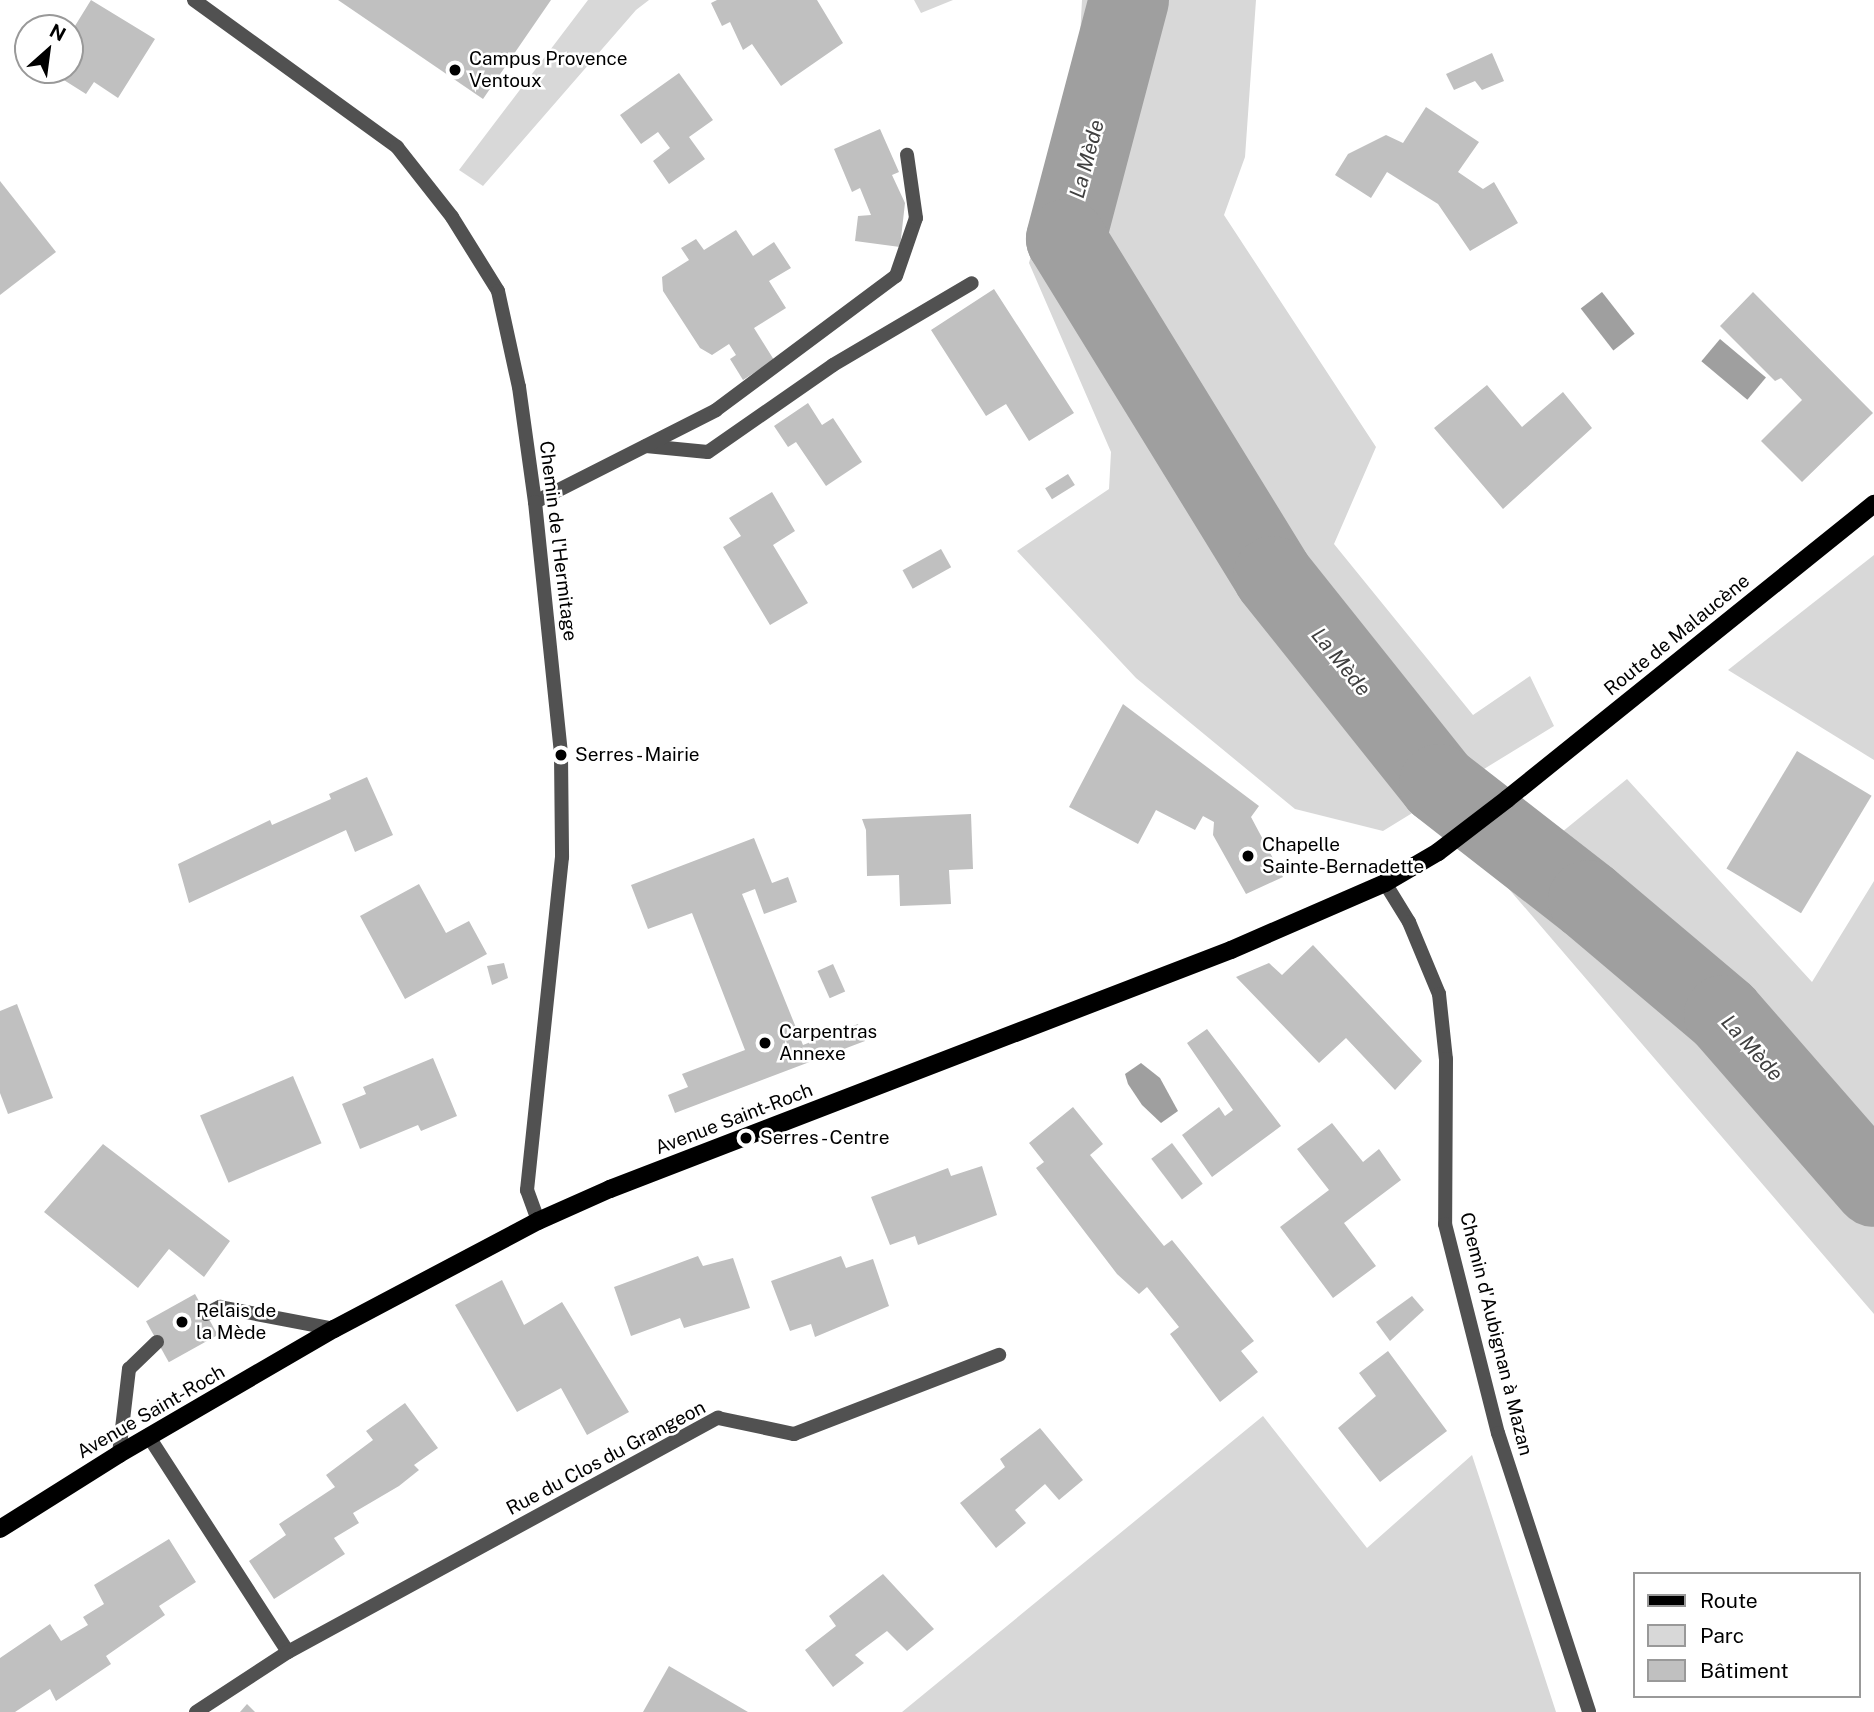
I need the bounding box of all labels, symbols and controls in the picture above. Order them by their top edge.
north arrow [14,14,84,84]
text: N [46,19,70,45]
place label: Campus Provence Ventoux [469,48,628,92]
marker: Campus Provence Ventoux [447,62,463,78]
water label: La Mède [1064,117,1110,201]
street label: Chemin de l'Hermitage [534,439,582,643]
street label: Route de Malaucène [1600,569,1754,701]
water label: La Mède [1306,623,1376,701]
place label: Serres - Mairie [575,744,705,766]
marker: Serres - Mairie [553,747,569,763]
place label: Chapelle Sainte-Bernadette [1262,834,1424,878]
marker: Chapelle Sainte-Bernadette [1240,848,1256,864]
water label: La Mède [1716,1010,1788,1086]
place label: Carpentras Annexe [779,1021,877,1065]
marker: Carpentras Annexe [757,1035,773,1051]
street label: Avenue Saint-Roch [652,1078,816,1160]
place label: Serres - Centre [760,1127,895,1149]
marker: Serres - Centre [738,1130,754,1146]
street label: Chemin d'Aubignan à Mazan [1455,1210,1537,1458]
place label: Relais de la Mède [196,1300,276,1344]
marker: Relais de la Mède [174,1314,190,1330]
street label: Avenue Saint-Roch [73,1360,229,1464]
street label: Rue du Clos du Grangeon [502,1396,710,1520]
legend [1632,1572,1860,1698]
text: Route [1700,1588,1758,1613]
text: Parc [1700,1623,1744,1648]
text: Bâtiment [1700,1658,1789,1683]

